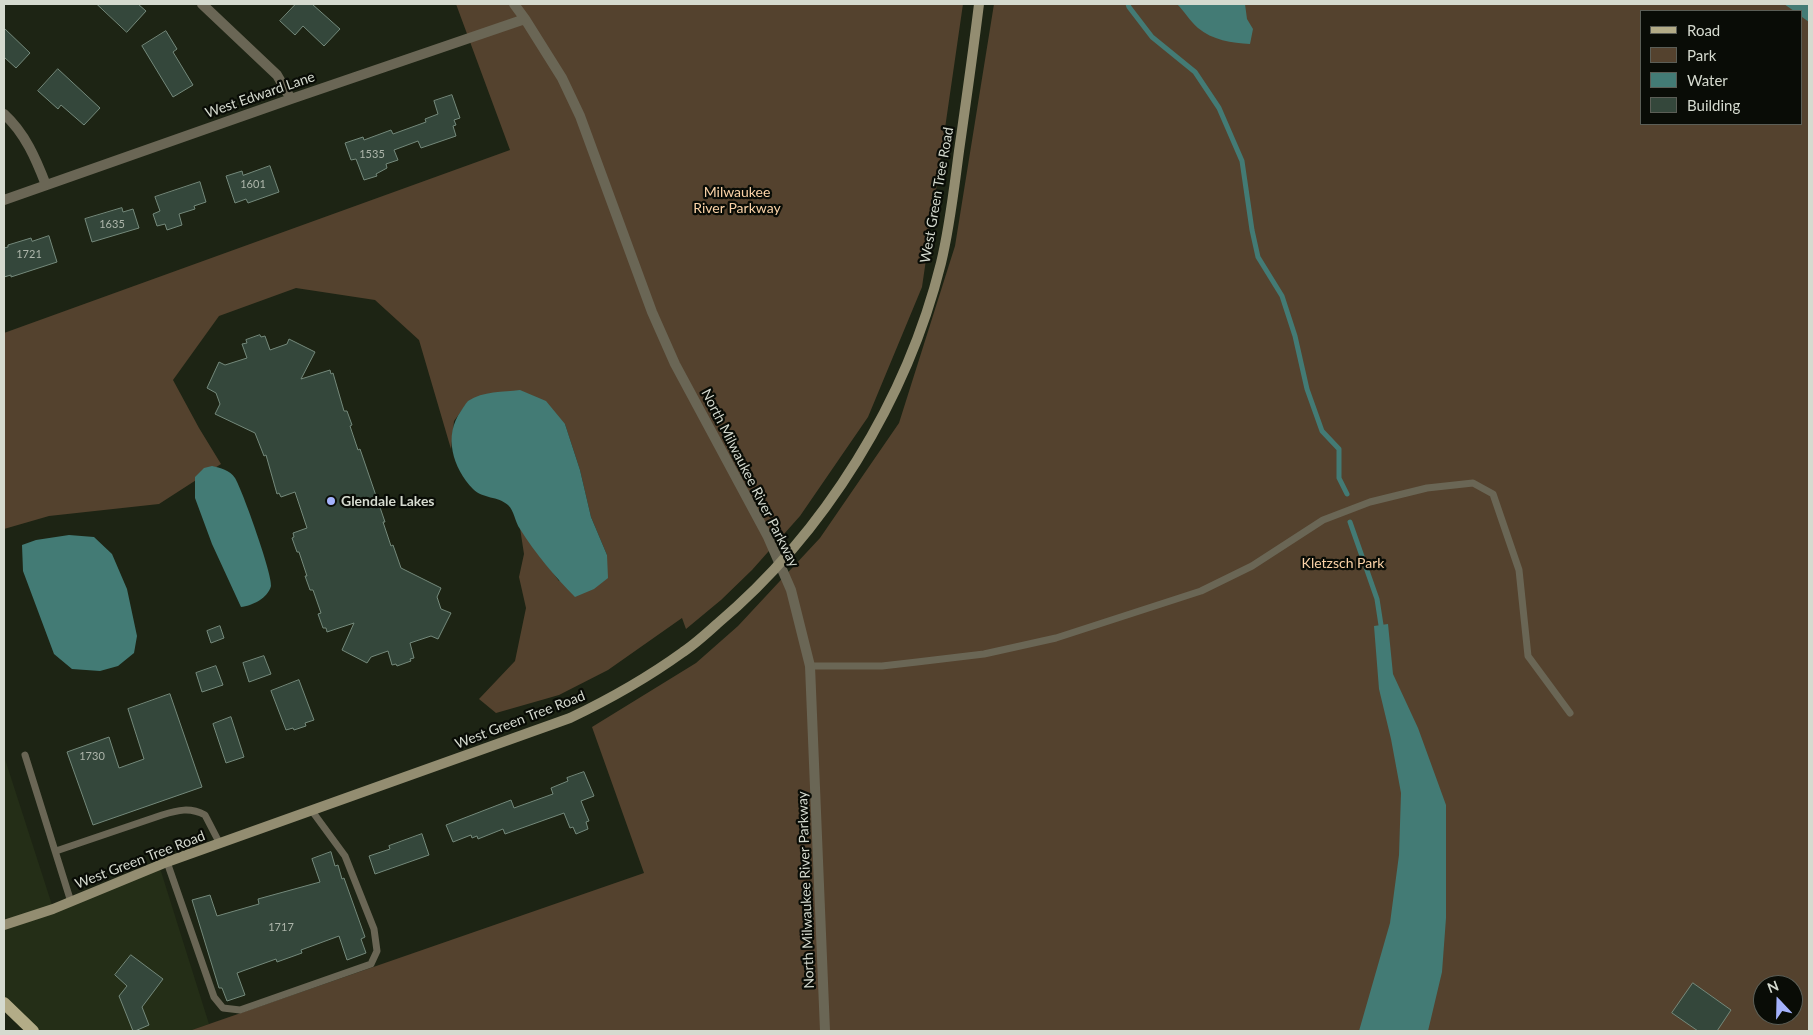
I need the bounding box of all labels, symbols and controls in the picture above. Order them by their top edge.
legend [1640,10,1803,125]
text: Road [1687,21,1720,39]
text: Park [1687,46,1716,64]
street label: West Edward Lane [203,68,317,122]
text: Water [1687,71,1728,89]
text: Building [1687,96,1740,114]
street label: West Green Tree Road [917,126,957,264]
house number: 1535 [359,147,385,161]
house number: 1601 [240,177,266,191]
park label: Milwaukee River Parkway [693,184,781,216]
house number: 1635 [99,217,125,231]
house number: 1721 [16,247,42,261]
street label: North Milwaukee River Parkway [698,386,802,570]
place label: Glendale Lakes [341,493,435,509]
marker: Glendale Lakes [325,495,337,507]
park label: Kletzsch Park [1302,555,1384,571]
street label: West Green Tree Road [453,687,587,753]
house number: 1730 [79,749,105,763]
street label: North Milwaukee River Parkway [794,791,818,989]
street label: West Green Tree Road [73,827,207,893]
house number: 1717 [268,920,294,934]
north arrow [1753,975,1803,1025]
text: N [1765,977,1781,996]

